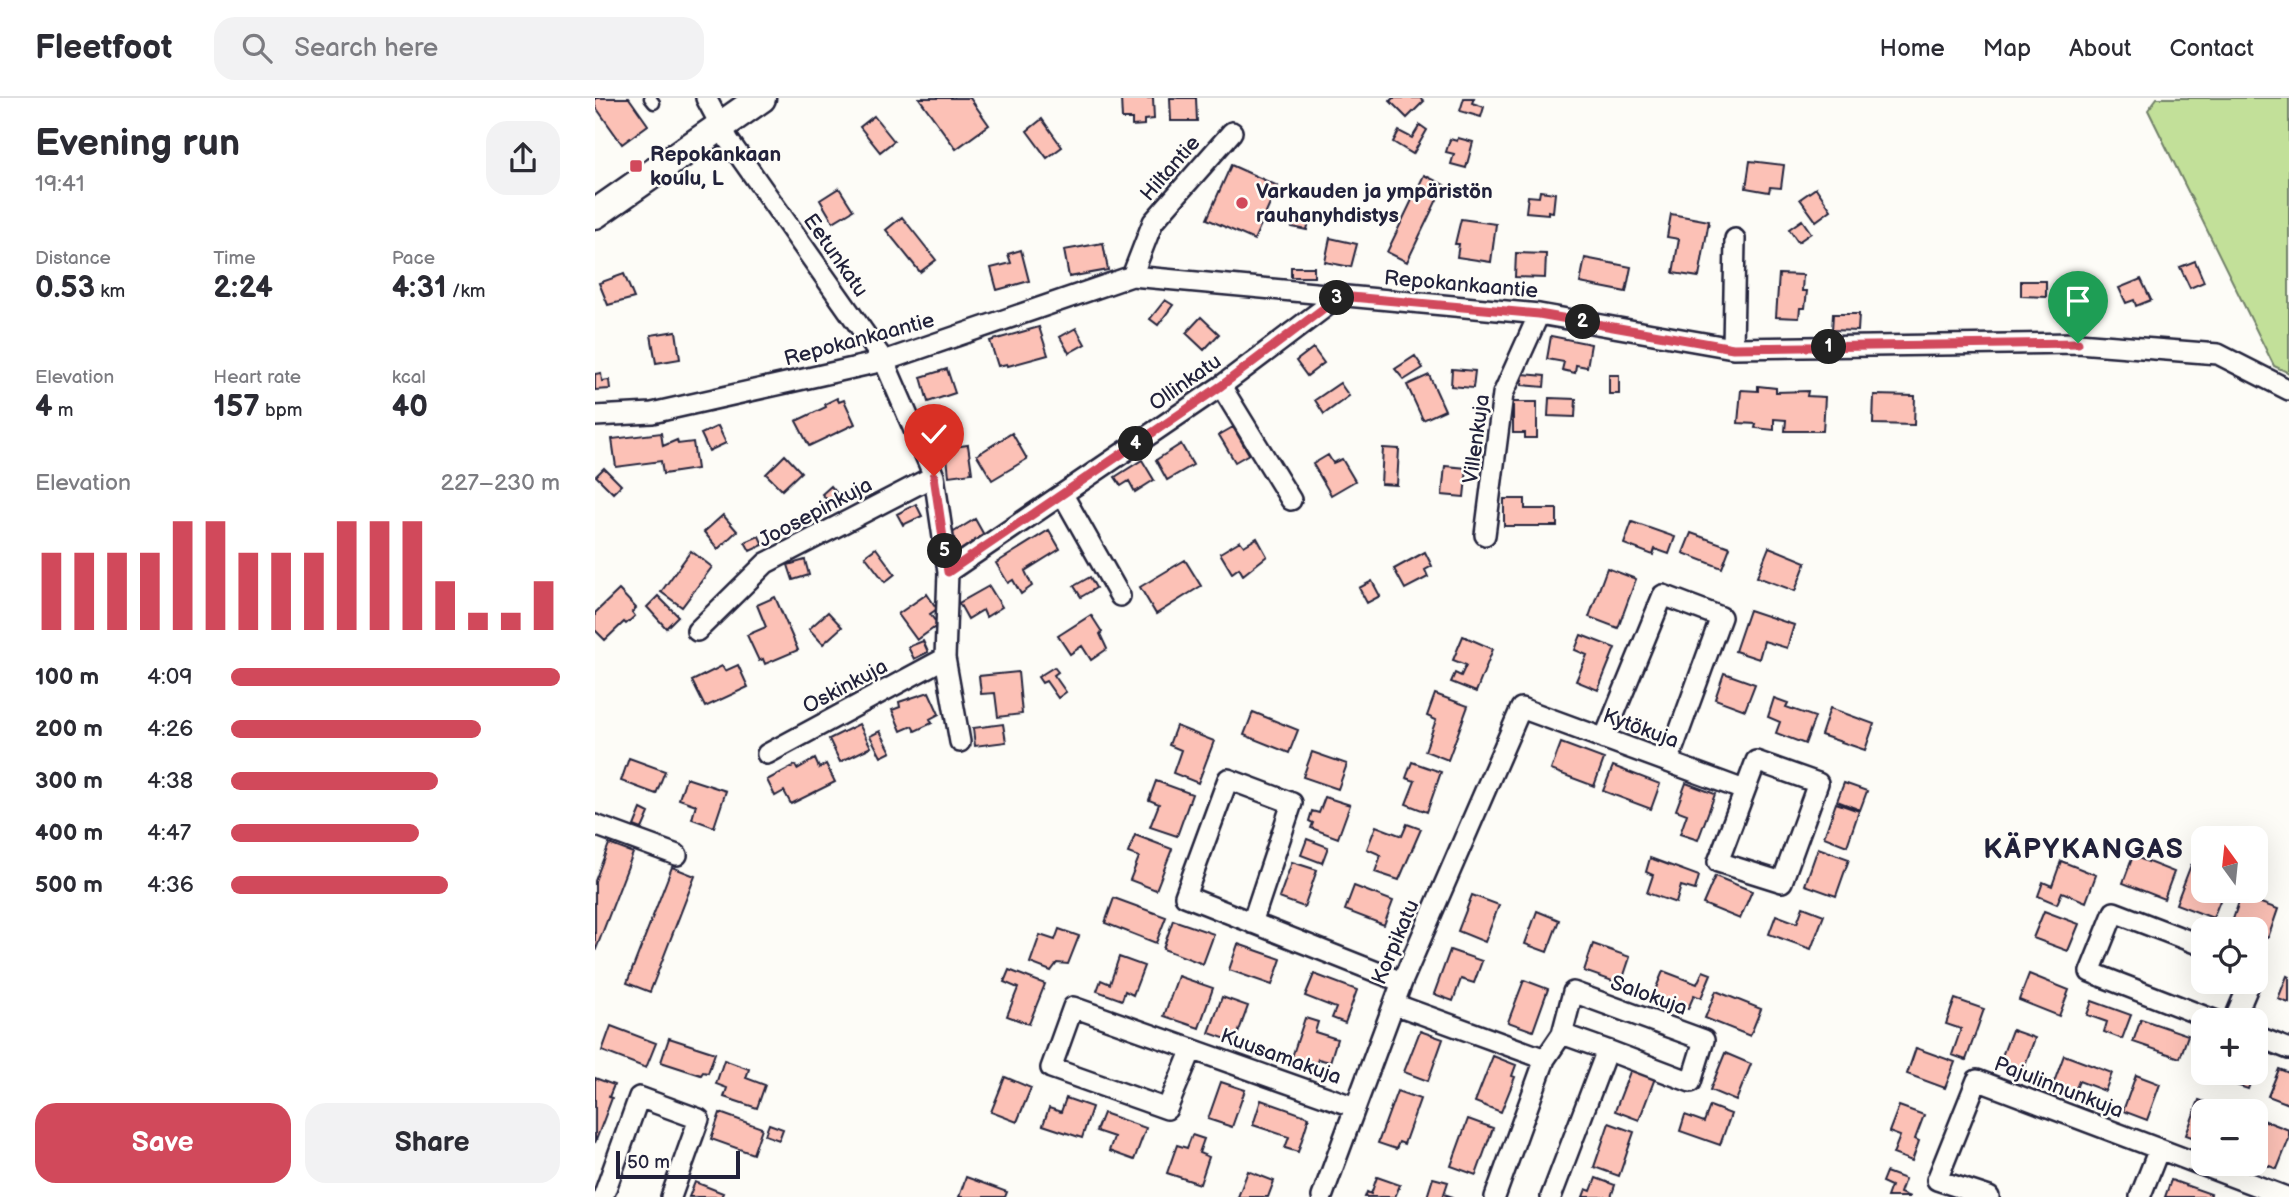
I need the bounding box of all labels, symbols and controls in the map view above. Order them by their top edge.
search box [214,17,704,80]
text: Fleetfoot [35,28,172,68]
icon: search [238,29,276,67]
text: Search here [294,33,438,64]
text: Home [1880,34,1945,63]
text: Map [1983,34,2031,63]
text: About [2069,34,2131,63]
text: Contact [2169,34,2254,63]
text: Evening run [35,121,240,166]
button: share [486,121,560,195]
street label: Hiltantie [1135,131,1206,206]
place label: Repokankaan koulu, L [650,142,781,191]
marker: Repokankaan koulu, L [628,158,644,174]
text: 19:41 [35,170,85,198]
place label: Varkauden ja ympäristön rauhanyhdistys [1256,179,1493,228]
marker: Varkauden ja ympäristön rauhanyhdistys [1234,195,1250,211]
street label: Eetunkatu [798,209,873,302]
text: Distance [35,247,111,270]
text: Time [213,247,255,270]
text: Pace [392,247,435,270]
street label: Repokankaantie [1383,265,1539,304]
text: 0.53 [35,270,95,306]
text: 2:24 [213,270,273,306]
text: 4:31 [392,270,447,306]
pin [2048,271,2108,343]
text: km [95,280,125,303]
text: /km [447,280,485,303]
pin: 3 [1319,280,1355,316]
icon: arrive [2059,282,2097,320]
text: 3 [1331,286,1342,309]
pin: 2 [1565,304,1601,340]
street label: Repokankaantie [781,307,937,372]
text: 2 [1577,310,1588,333]
pin: 1 [1811,330,1847,364]
text: 1 [1825,335,1833,358]
street label: Ollinkatu [1145,349,1226,416]
text: Elevation [35,366,114,389]
text: Heart rate [213,366,301,389]
text: kcal [392,366,426,389]
text: 4 [35,389,53,425]
text: 157 [213,389,260,425]
text: 40 [392,389,428,425]
street label: Villenkuja [1458,393,1495,485]
text: m [53,399,74,422]
text: bpm [260,399,302,422]
pin [904,404,964,476]
icon: check [915,415,953,453]
pin: 4 [1119,426,1153,462]
text: 4 [1130,432,1141,455]
text: Elevation [35,469,131,497]
text: 227–230 m [440,469,560,497]
street label: Joosepinkuja [754,472,876,553]
pin: 5 [927,533,963,568]
text: 5 [939,539,950,562]
street label: Oskinkuja [799,654,892,719]
text: 100 m [35,663,99,691]
text: 4:09 [147,663,193,691]
street label: Kytökuja [1599,703,1682,754]
text: 200 m [35,715,103,743]
text: 4:26 [147,715,193,743]
text: 300 m [35,767,103,795]
text: 4:38 [147,767,193,795]
text: 400 m [35,819,103,847]
text: 4:47 [147,819,191,847]
north arrow [2191,826,2268,903]
map controls [2191,826,2268,1176]
district label: KÄPYKANGAS [1983,831,2185,866]
text: 500 m [35,871,103,899]
text: 4:36 [147,871,194,899]
street label: Korpikatu [1366,896,1425,988]
button: locate [2191,917,2268,994]
street label: Salokuja [1607,970,1691,1021]
button: + [2191,1008,2268,1085]
street label: Kuusamakuja [1217,1023,1345,1090]
street label: Pajulinnunkuja [1991,1051,2127,1124]
button: − [2191,1099,2268,1176]
button: Save [35,1103,291,1183]
button: Share [305,1103,560,1183]
scale bar [616,1148,740,1180]
text: 50 m [627,1151,670,1174]

